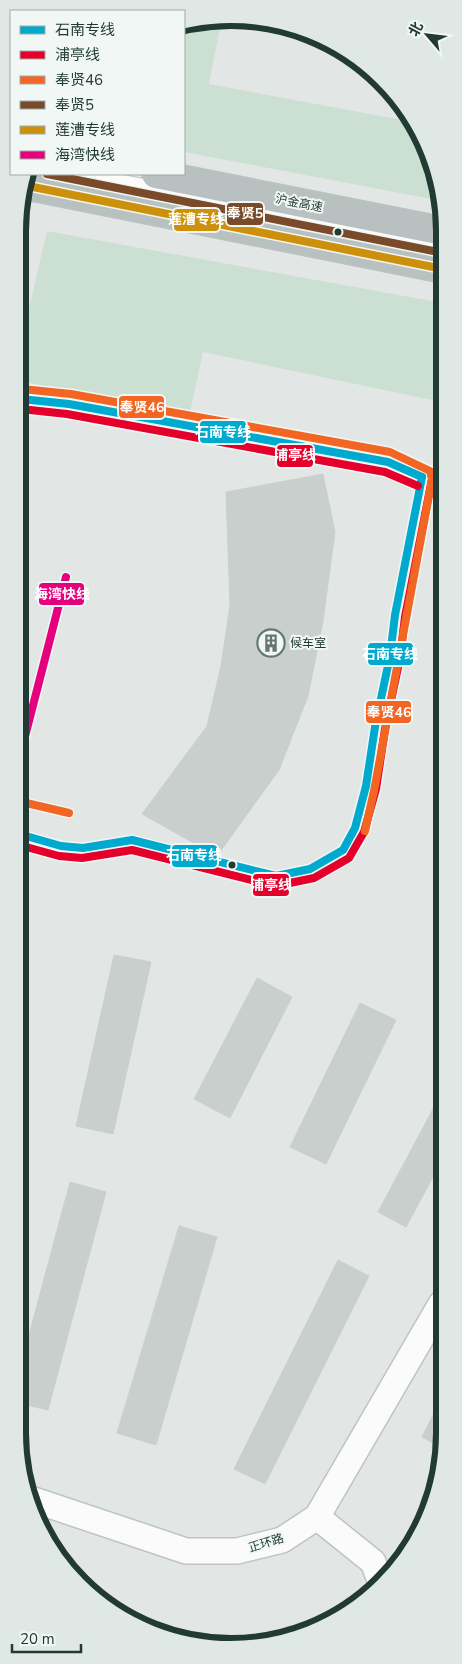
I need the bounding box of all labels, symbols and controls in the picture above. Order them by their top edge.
legend [10,10,185,175]
north arrow [402,10,452,60]
text: 北 [404,18,428,40]
text: 石南专线 [55,20,115,40]
text: 浦亭线 [55,45,100,65]
text: 奉贤46 [55,70,103,90]
text: 奉贤5 [55,95,94,115]
text: 莲漕专线 [55,120,115,140]
text: 海湾快线 [55,145,115,165]
street label: 沪金高速 [274,191,324,215]
line badge: 奉贤5 [226,202,264,226]
text: 奉贤5 [227,204,263,223]
line badge: 莲漕专线 [173,208,220,232]
text: 莲漕专线 [168,210,224,229]
unlabelled marker [333,227,343,237]
line badge: 奉贤46 [118,395,165,419]
text: 奉贤46 [120,398,164,417]
line badge: 石南专线 [199,420,247,444]
text: 石南专线 [195,423,251,442]
line badge: 浦亭线 [276,444,314,468]
text: 浦亭线 [274,446,316,465]
line badge: 海湾快线 [38,582,85,606]
text: 海湾快线 [34,585,90,604]
building icon: 候车室 [256,628,286,658]
place label: 候车室 [290,635,326,651]
line badge: 石南专线 [367,642,414,666]
text: 石南专线 [362,645,418,664]
line badge: 奉贤46 [365,700,412,724]
text: 奉贤46 [367,703,411,722]
line badge: 石南专线 [171,844,218,868]
text: 石南专线 [166,846,222,865]
unlabelled marker [227,860,237,870]
line badge: 浦亭线 [252,873,290,897]
text: 浦亭线 [250,876,292,895]
street label: 正环路 [246,1530,286,1556]
scale bar [12,1622,81,1654]
text: 20 m [20,1629,55,1649]

